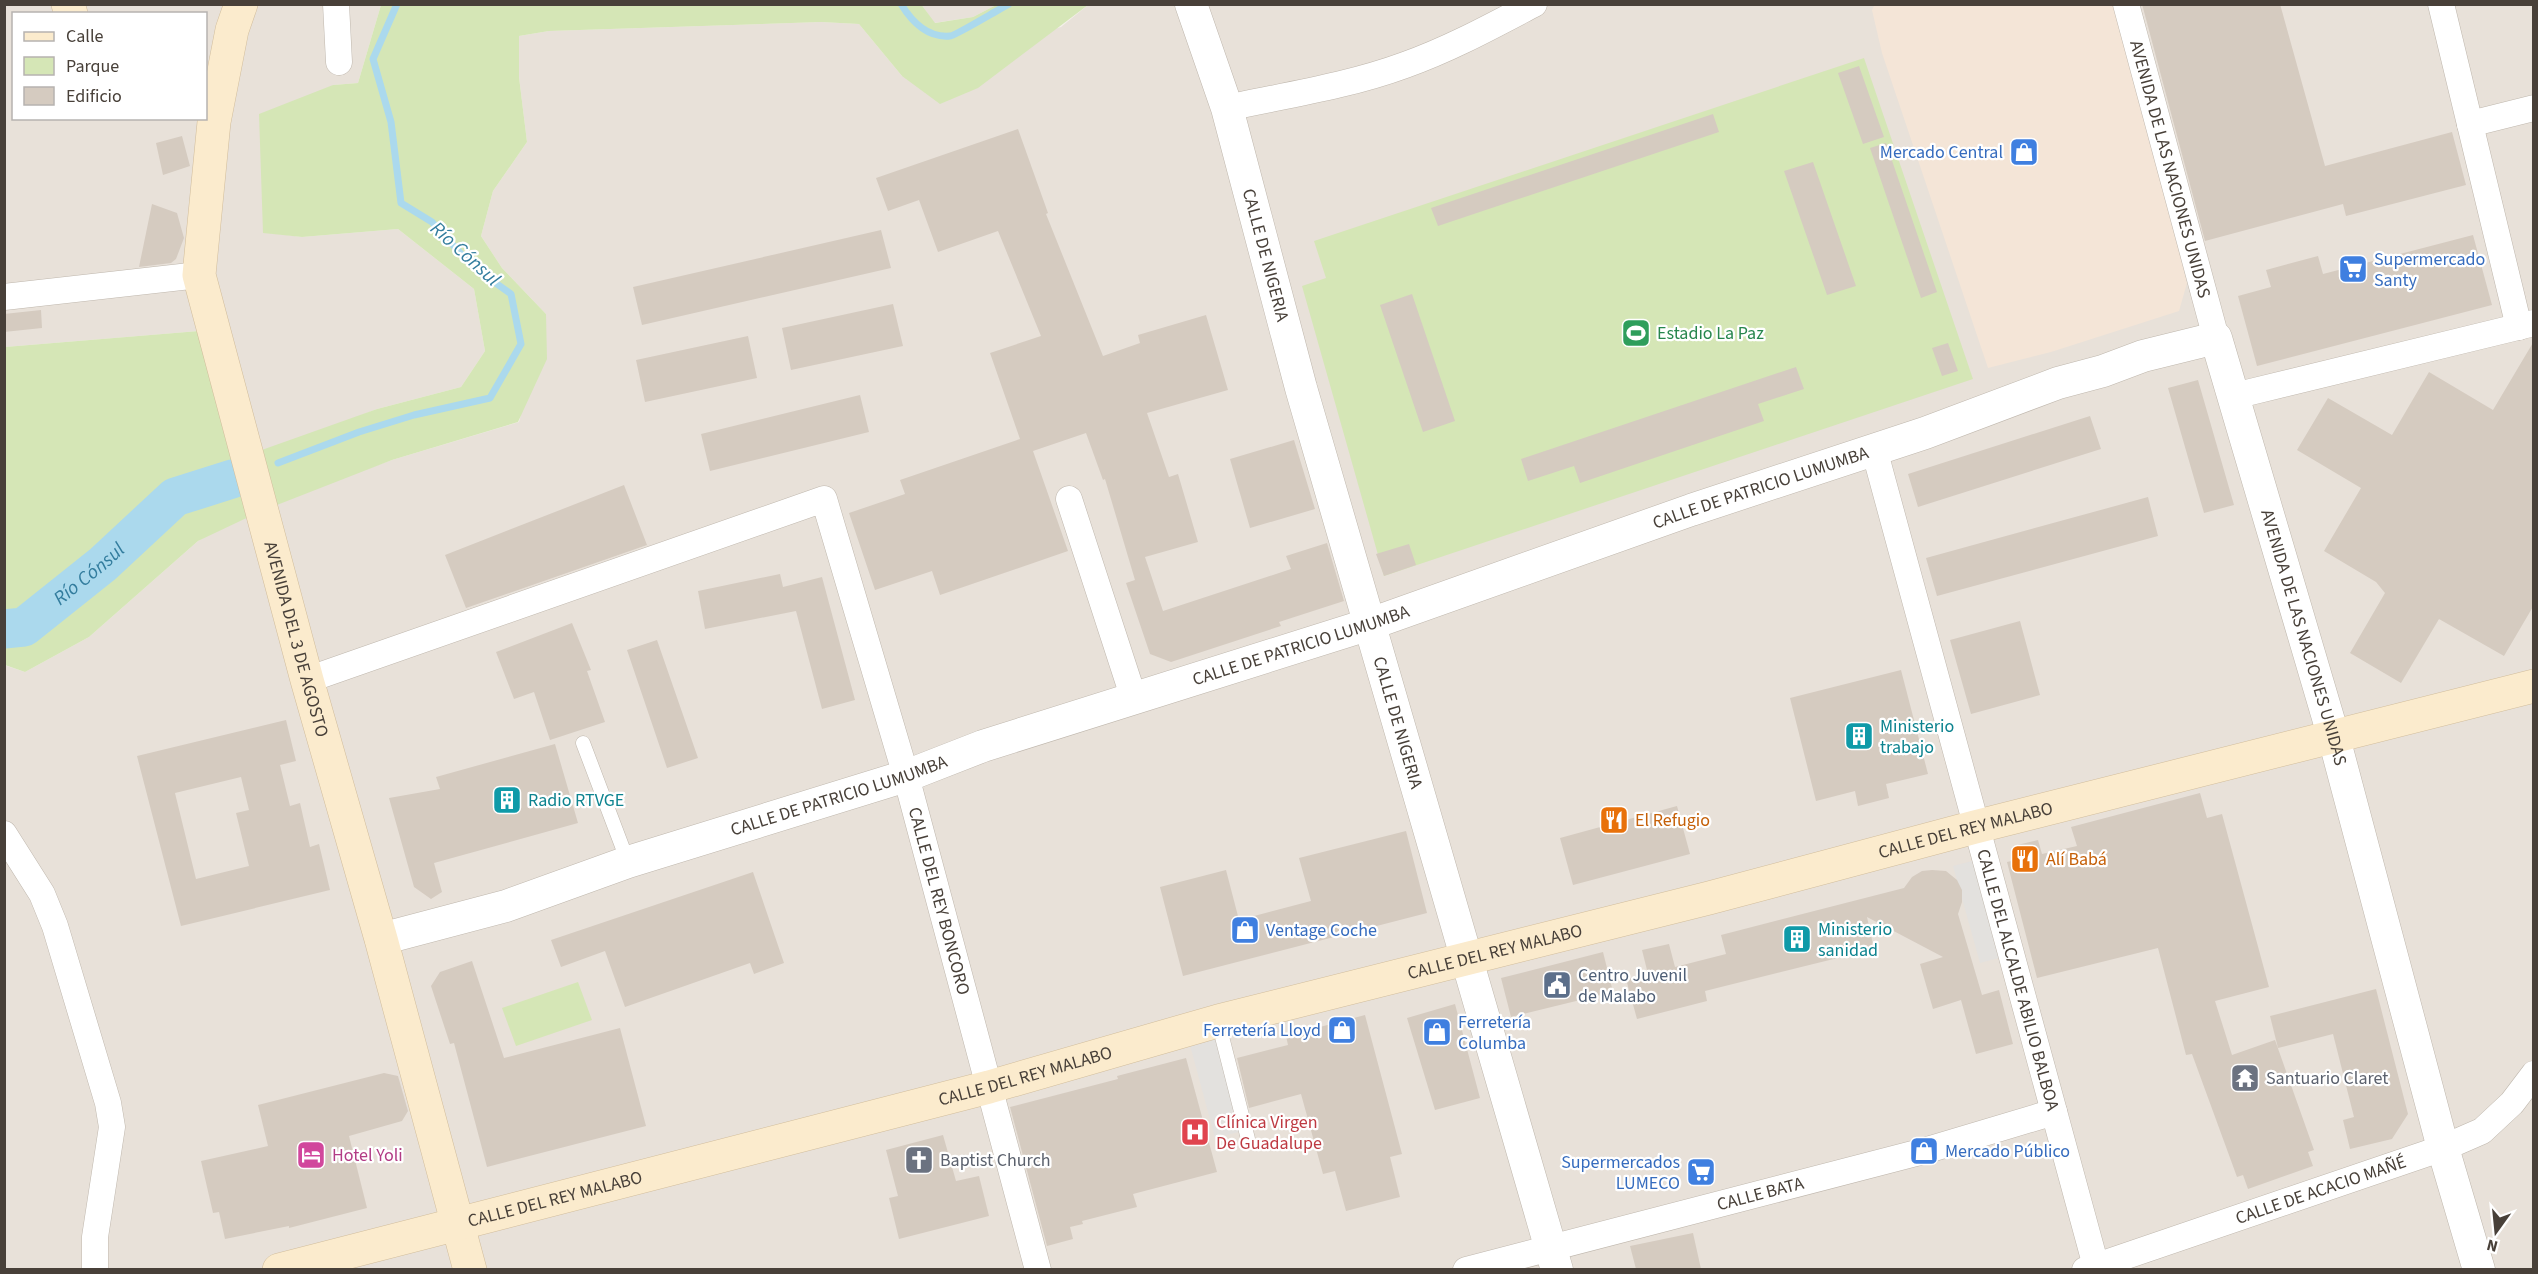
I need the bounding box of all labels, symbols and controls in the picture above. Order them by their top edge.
legend [12,12,207,120]
text: Calle [66,24,104,49]
street label: AVENIDA DE LAS NACIONES UNIDAS [2124,37,2217,301]
text: Parque [66,54,119,79]
text: Edificio [66,84,122,109]
shop icon: Mercado Central [2008,136,2040,168]
place label: Mercado Central [1880,140,2003,165]
street label: CALLE DE NIGERIA [1236,186,1295,324]
water label: Río Cónsul [424,215,506,293]
place label: Supermercado Santy [2374,247,2485,293]
supermarket icon: Supermercado Santy [2337,253,2369,285]
sports icon: Estadio La Paz [1620,317,1652,349]
place label: Estadio La Paz [1657,321,1764,346]
street label: CALLE DE PATRICIO LUMUMBA [1649,440,1872,535]
street label: AVENIDA DE LAS NACIONES UNIDAS [2255,506,2353,768]
water label: Río Cónsul [47,536,131,612]
street label: AVENIDA DEL 3 DE AGOSTO [258,539,335,740]
street label: CALLE DE PATRICIO LUMUMBA [1189,599,1413,692]
street label: CALLE DE NIGERIA [1367,653,1429,792]
place label: Ministerio trabajo [1880,714,1954,760]
building icon: Ministerio trabajo [1843,720,1875,752]
street label: CALLE DE PATRICIO LUMUMBA [727,749,951,842]
building icon: Radio RTVGE [491,784,523,816]
place label: Radio RTVGE [528,788,624,813]
street label: CALLE DEL REY MALABO [1875,795,2055,865]
street label: CALLE DEL REY BONCORO [902,804,976,998]
restaurant icon: El Refugio [1598,804,1630,836]
place label: El Refugio [1635,808,1710,833]
restaurant icon: Alí Babá [2009,843,2041,875]
street label: CALLE DEL ALCALDE ABILIO BALBOA [1971,846,2066,1114]
place label: Alí Babá [2046,847,2107,872]
shop icon: Ventage Coche [1229,914,1261,946]
place label: Ministerio sanidad [1818,917,1892,963]
place label: Ventage Coche [1266,918,1377,943]
street label: CALLE DEL REY MALABO [1405,918,1585,986]
building icon: Ministerio sanidad [1781,923,1813,955]
place label: Centro Juvenil de Malabo [1578,963,1687,1009]
public building icon: Centro Juvenil de Malabo [1541,969,1573,1001]
place label: Ferretería Columba [1458,1010,1531,1056]
shop icon: Ferretería Lloyd [1326,1014,1358,1046]
shop icon: Ferretería Columba [1421,1016,1453,1048]
place label: Ferretería Lloyd [1203,1018,1321,1043]
street label: CALLE DEL REY MALABO [936,1040,1115,1112]
temple icon: Santuario Claret [2229,1062,2261,1094]
place label: Santuario Claret [2266,1066,2388,1091]
place label: Clínica Virgen De Guadalupe [1216,1110,1322,1156]
hospital icon: Clínica Virgen De Guadalupe [1179,1116,1211,1148]
shop icon: Mercado Público [1908,1135,1940,1167]
hotel icon: Hotel Yoli [295,1139,327,1171]
place label: Mercado Público [1945,1139,2070,1164]
place label: Hotel Yoli [332,1143,403,1168]
church icon: Baptist Church [903,1144,935,1176]
place label: Baptist Church [940,1148,1051,1173]
street label: CALLE DE ACACIO MAÑÉ [2232,1149,2409,1230]
place label: Supermercados LUMECO [1561,1150,1680,1196]
supermarket icon: Supermercados LUMECO [1685,1156,1717,1188]
street label: CALLE DEL REY MALABO [465,1164,645,1233]
street label: CALLE BATA [1714,1170,1807,1217]
north arrow [2466,1202,2526,1262]
text: N [2484,1234,2500,1258]

